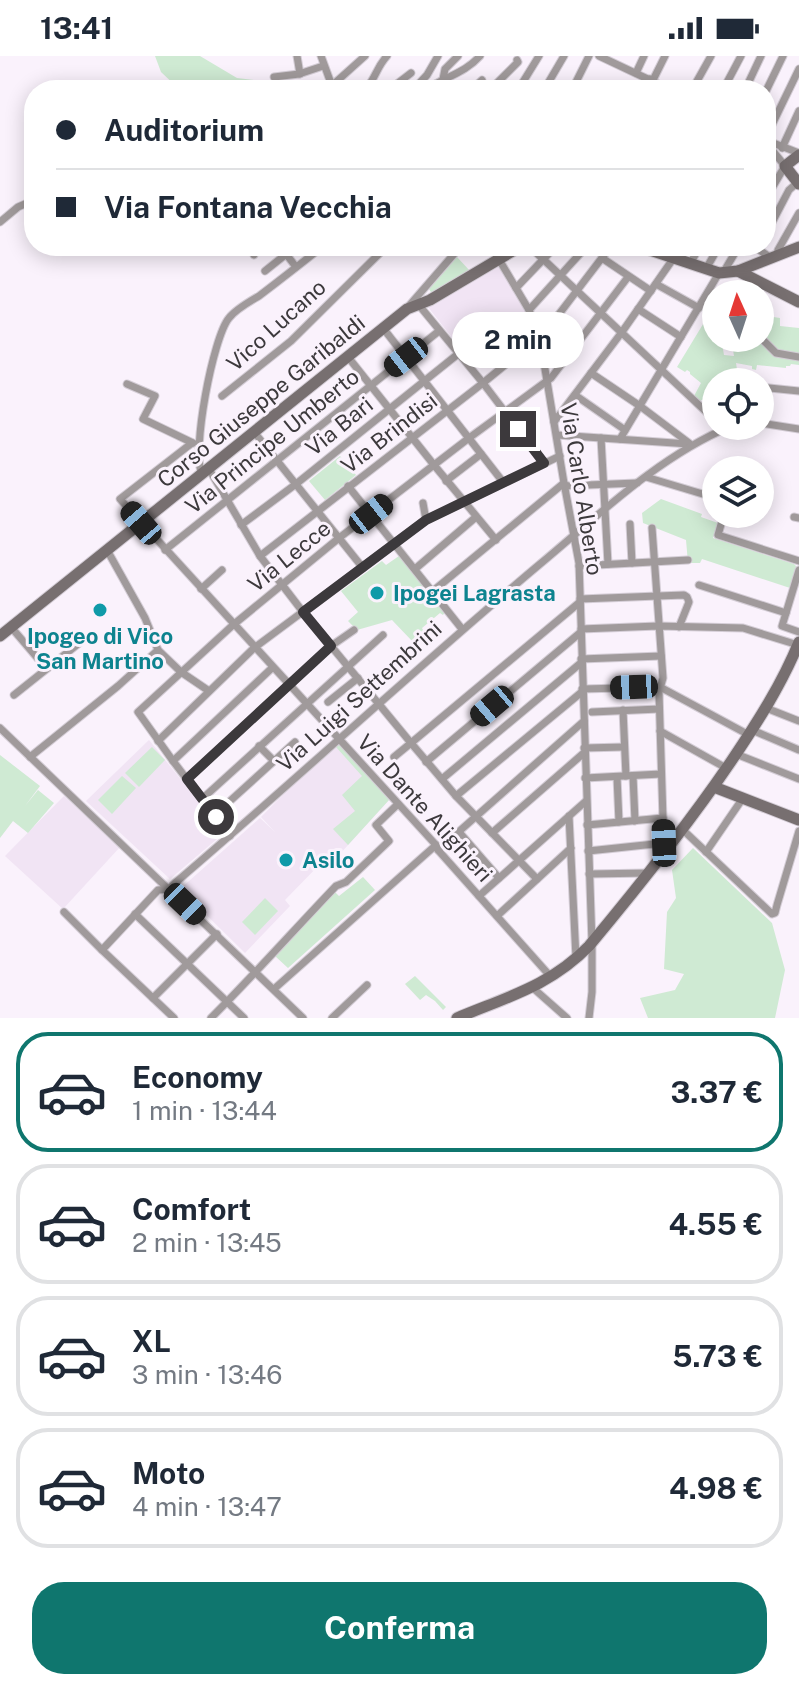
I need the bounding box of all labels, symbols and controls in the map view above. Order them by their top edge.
text: 13:41 [40,10,113,46]
text: Auditorium [104,112,264,148]
text: Via Fontana Vecchia [104,189,392,225]
street label: Vico Lucano [221,274,331,376]
north arrow [702,280,774,352]
map controls [702,280,774,528]
street label: Corso Giuseppe Garibaldi [152,309,370,493]
callout: 2 min [452,313,584,369]
text: 2 min [484,324,552,355]
car [380,333,432,381]
street label: Via Principe Umberto [180,363,364,519]
button: locate [702,368,774,440]
street label: Via Brindisi [336,387,442,479]
street label: Via Bari [300,391,378,461]
street label: Via Carlo Alberto [556,401,608,577]
route end [500,411,536,447]
button: layers [702,456,774,528]
car [345,490,397,538]
car [116,497,166,549]
street label: Via Lecce [242,515,336,597]
place label: Ipogei Lagrasta [393,580,556,606]
marker: Ipogei Lagrasta [368,584,386,602]
marker: Ipogeo di Vico San Martino [91,601,109,619]
street label: Via Luigi Settembrini [271,615,447,777]
place label: Ipogeo di Vico San Martino [27,623,173,674]
car [610,674,658,700]
car [466,681,518,731]
street label: Via Dante Alighieri [352,729,498,887]
route start [198,799,234,835]
car [651,819,677,867]
place label: Asilo [302,847,354,873]
marker: Asilo [277,851,295,869]
car [159,879,211,929]
icon: car [36,1056,108,1128]
text: Economy [132,1059,263,1095]
text: 3.37 € [670,1074,763,1110]
text: 1 min · 13:44 [132,1095,277,1126]
icon: car [36,1188,108,1260]
text: Comfort [132,1191,251,1227]
text: 4.55 € [668,1206,763,1242]
text: 2 min · 13:45 [132,1227,282,1258]
icon: car [36,1320,108,1392]
text: XL [132,1323,171,1359]
text: 5.73 € [672,1338,763,1374]
text: 3 min · 13:46 [132,1359,282,1390]
icon: car [36,1452,108,1524]
text: Moto [132,1455,205,1491]
text: 4.98 € [669,1470,763,1506]
text: 4 min · 13:47 [132,1491,282,1522]
button: Conferma [32,1582,767,1674]

